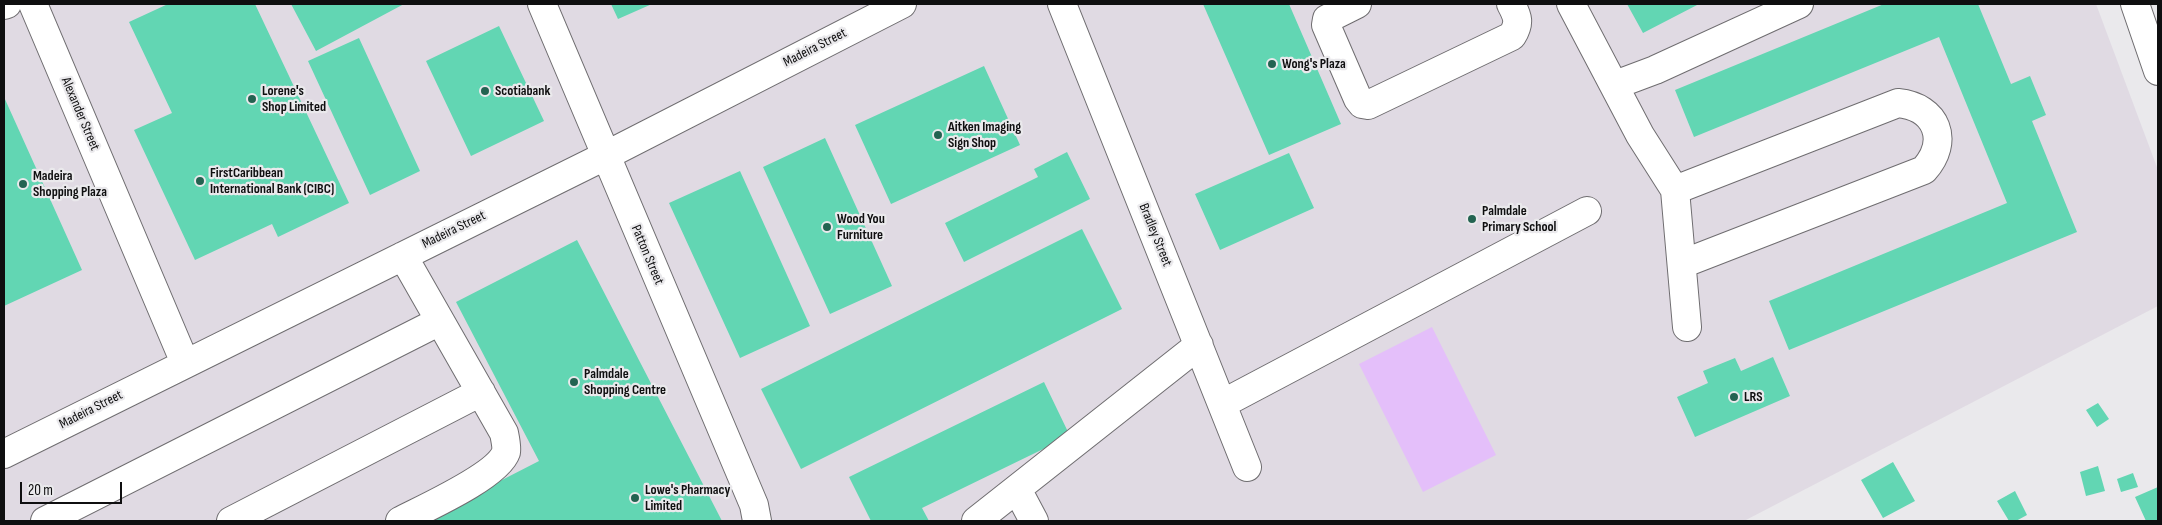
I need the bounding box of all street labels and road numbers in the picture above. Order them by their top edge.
street label: Madeira Street [781,25,849,71]
street label: Alexander Street [57,75,103,153]
street label: Bradley Street [1135,201,1175,269]
street label: Madeira Street [419,207,489,253]
street label: Patton Street [627,223,667,287]
street label: Madeira Street [57,387,125,433]

